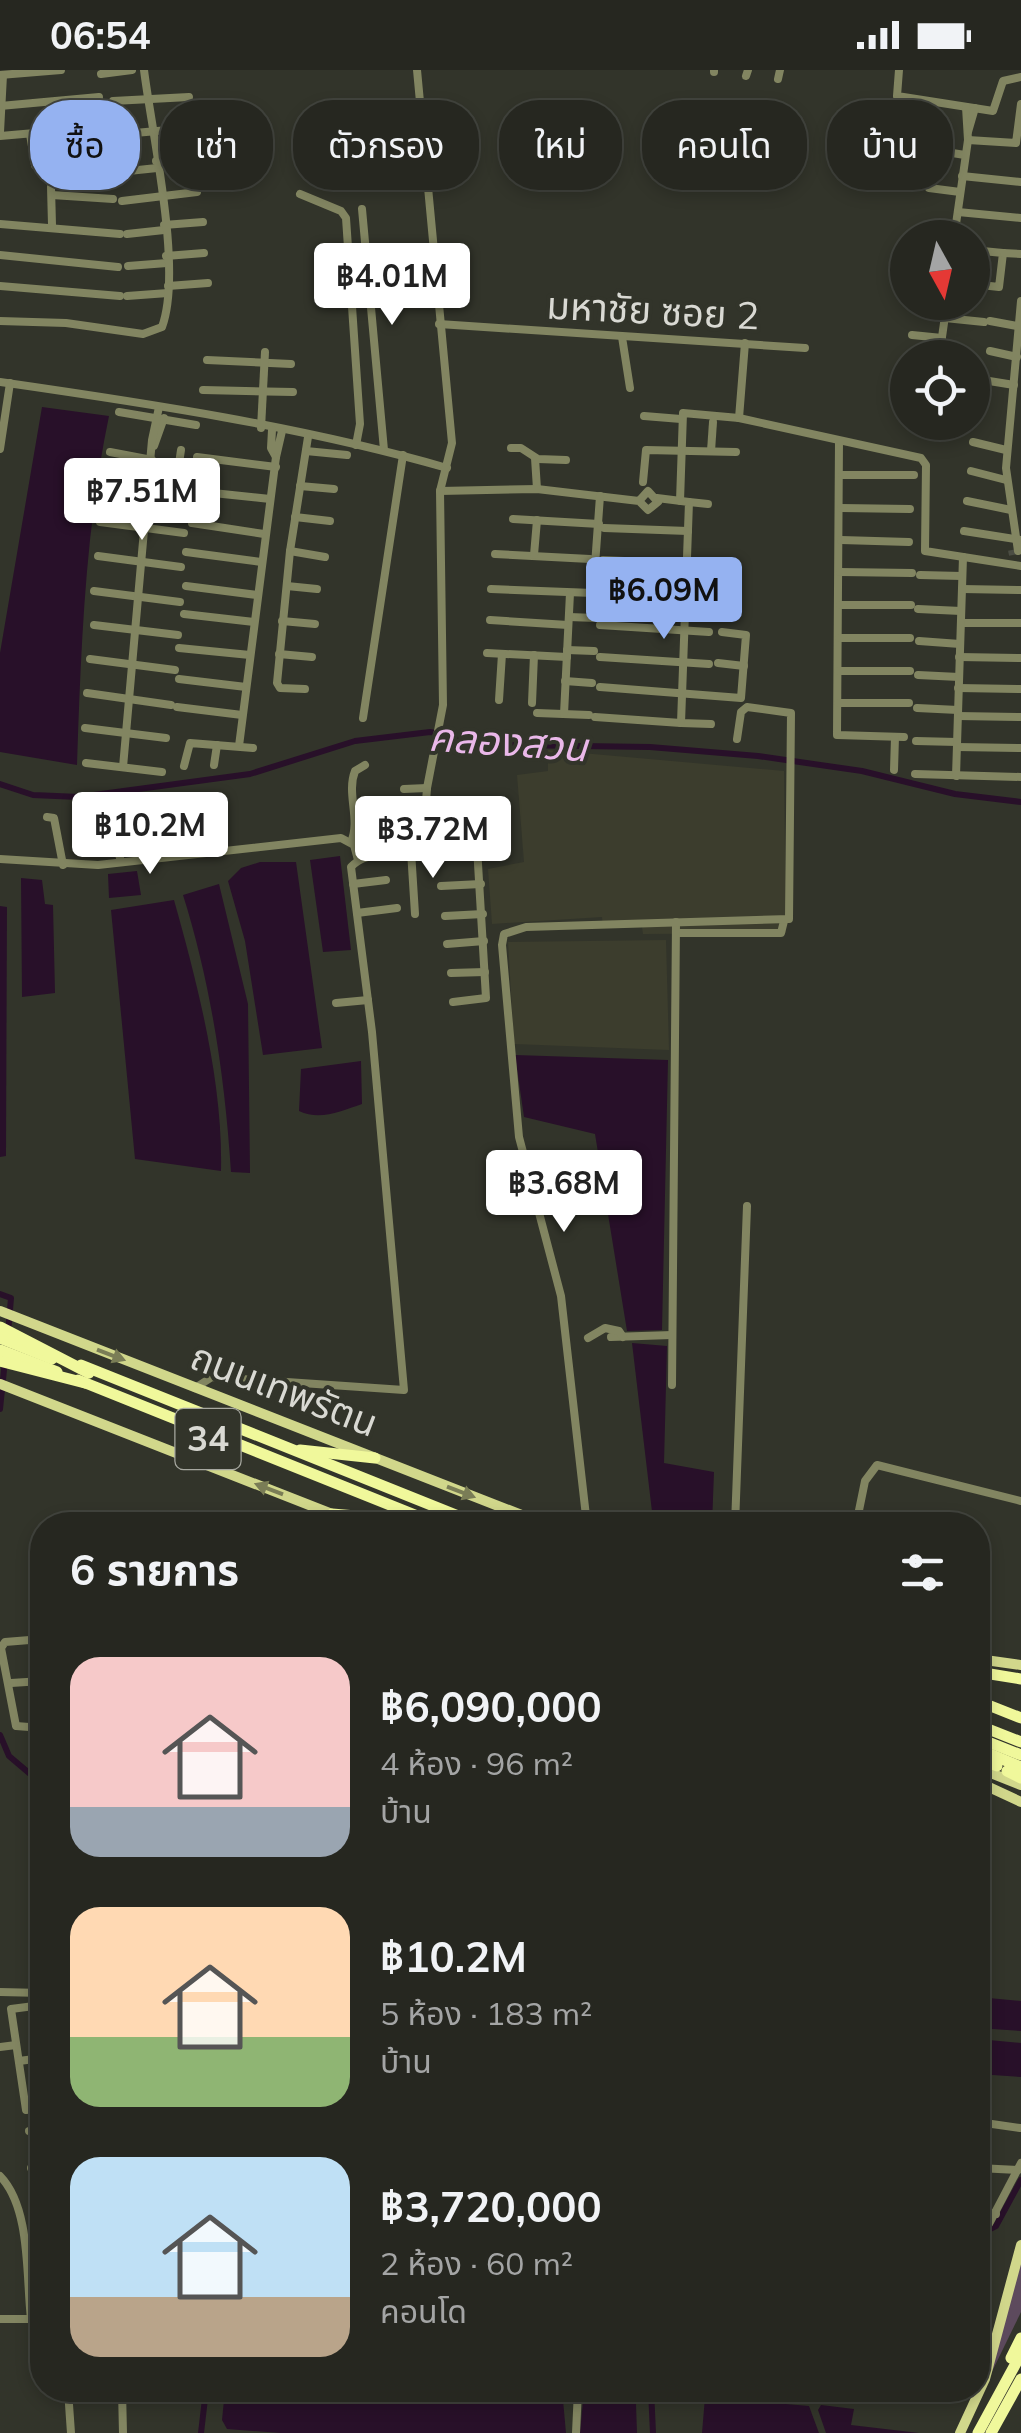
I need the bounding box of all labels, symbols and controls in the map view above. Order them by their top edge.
text: 06:54 [50,11,151,59]
chip: ซื้อ [30,100,140,190]
chip: เช่า [160,100,273,190]
chip: ตัวกรอง [293,100,479,190]
chip: ใหม่ [499,100,622,190]
chip: คอนโด [642,100,807,190]
chip: บ้าน [827,100,953,190]
north arrow [890,220,990,320]
map controls [890,220,990,440]
pin: ฿4.01M [311,243,473,328]
text: ฿4.01M [336,255,448,295]
street label: มหาชัย ซอย 2 [546,280,761,340]
button: locate [890,340,990,440]
pin: ฿7.51M [61,458,223,543]
text: ฿7.51M [86,470,198,510]
pin: ฿6.09M [583,557,745,642]
text: ฿6.09M [608,569,720,609]
water label: คลองสวน [427,711,592,772]
pin: ฿10.2M [69,792,231,877]
pin: ฿3.72M [352,796,514,881]
text: ฿10.2M [94,804,206,844]
text: ฿3.72M [377,808,489,848]
pin: ฿3.68M [483,1150,645,1235]
text: ฿3.68M [508,1162,620,1202]
street label: ถนนเทพรัตน [184,1331,385,1447]
one-way arrow [97,1347,127,1363]
road number: 34 [176,1409,240,1469]
one-way arrow [254,1481,284,1497]
one-way arrow [446,1484,476,1500]
text: 6 รายการ [70,1543,239,1596]
icon: filters [895,1545,950,1600]
text: ฿6,090,000 [380,1680,602,1733]
icon: home [150,1697,270,1817]
text: 4 ห้อง · 96 m² [380,1743,573,1783]
text: บ้าน [380,1791,432,1831]
text: ฿10.2M [380,1930,527,1983]
icon: home [150,1947,270,2067]
text: 5 ห้อง · 183 m² [380,1993,592,2033]
text: บ้าน [380,2041,432,2081]
text: ฿3,720,000 [380,2180,602,2233]
icon: home [150,2197,270,2317]
text: 2 ห้อง · 60 m² [380,2243,573,2283]
text: คอนโด [380,2291,467,2331]

